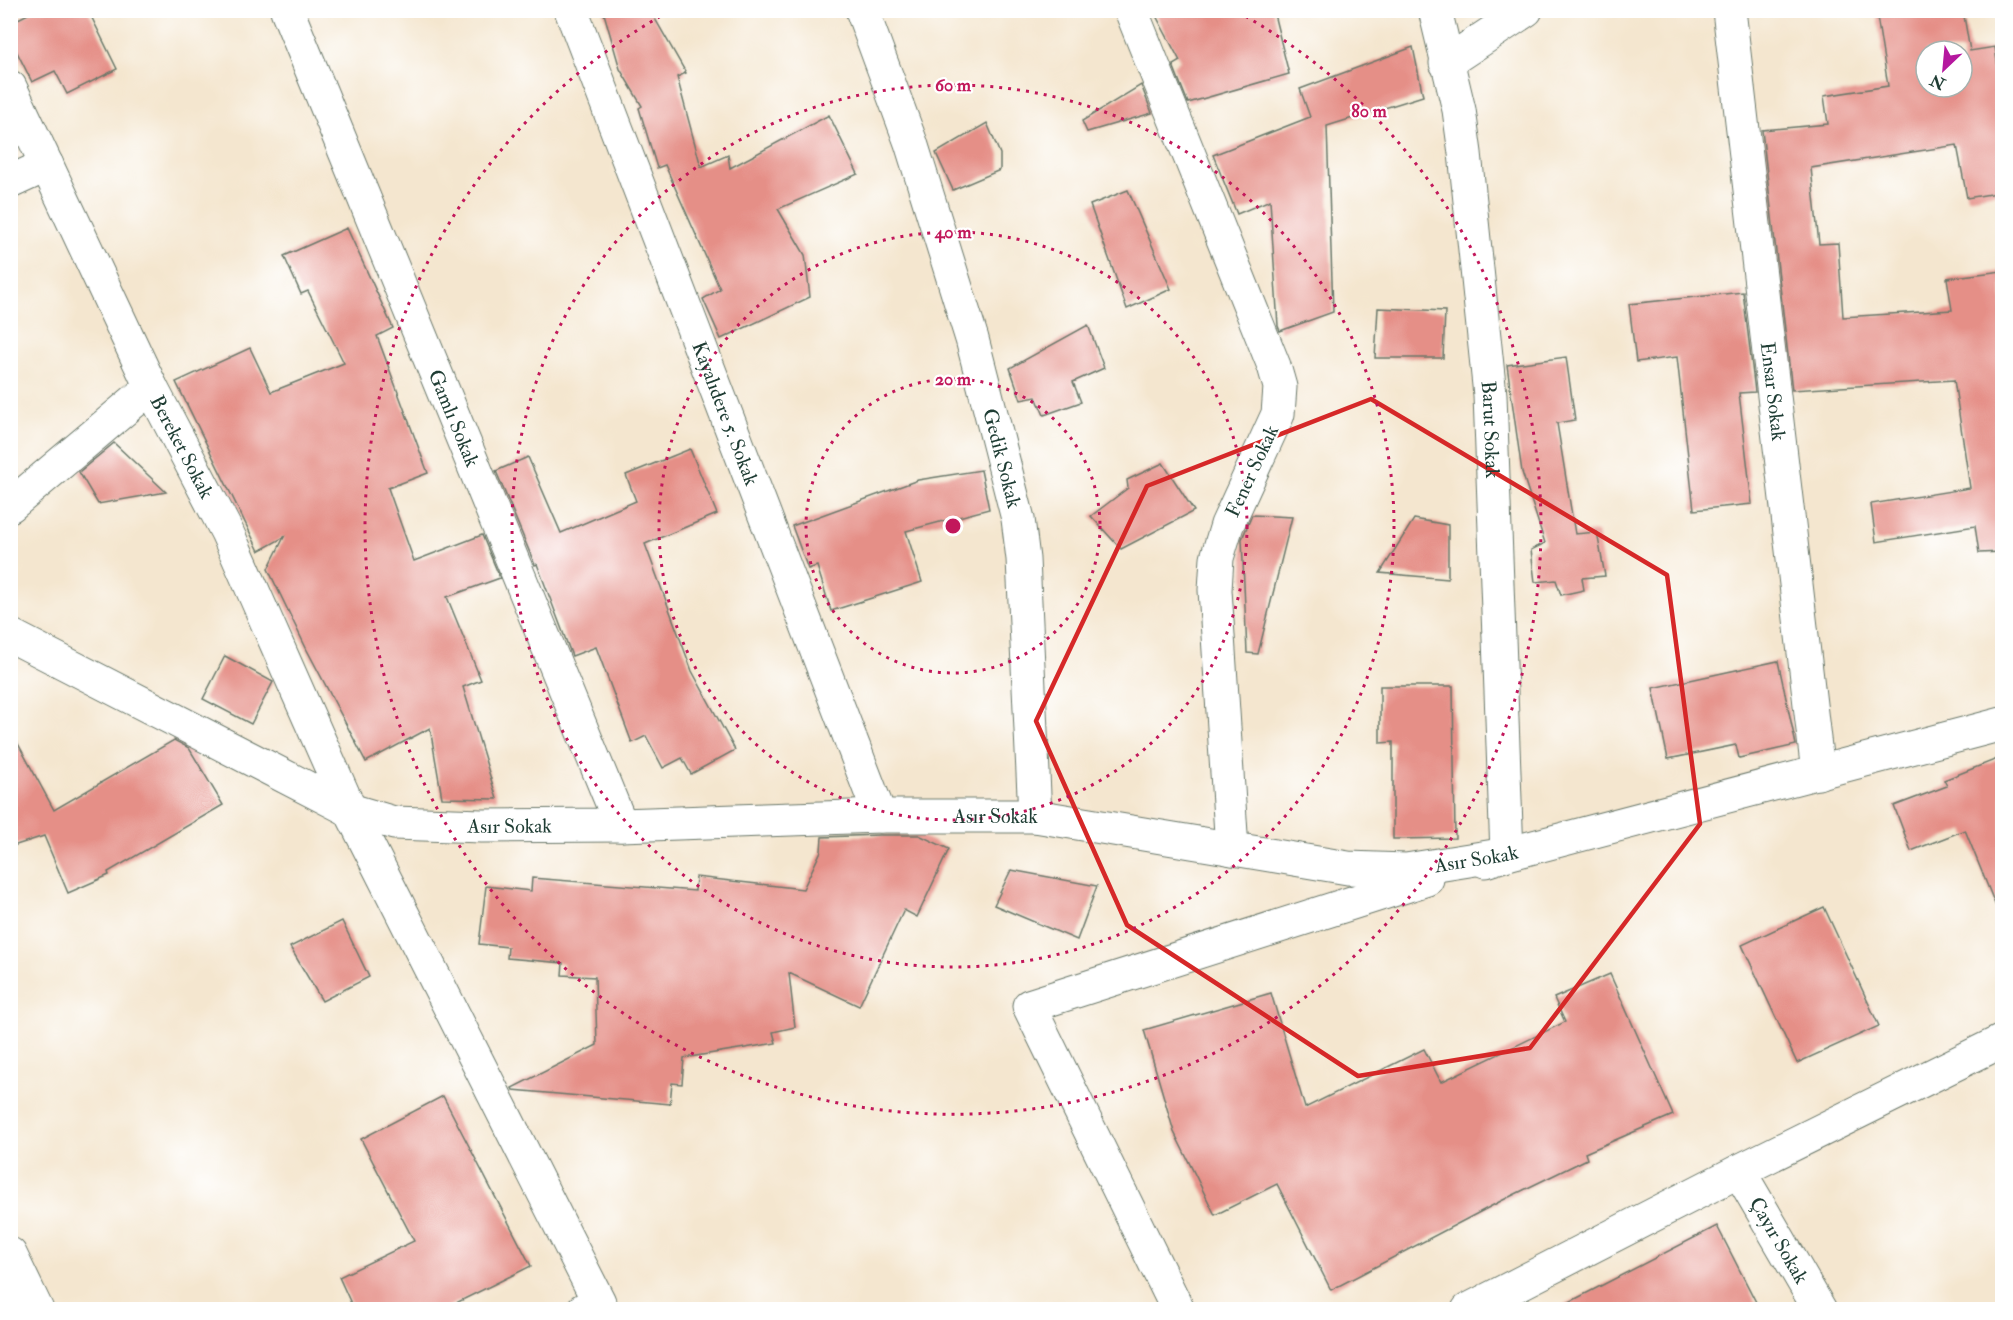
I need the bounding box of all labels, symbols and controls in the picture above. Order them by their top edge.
north arrow [1914,39,1974,99]
text: N [1926,69,1950,94]
text: 60 m [935,74,972,97]
text: 80 m [1351,100,1388,123]
text: 40 m [934,221,972,244]
street label: Kayalıdere 5. Sokak [687,338,765,489]
street label: Ensar Sokak [1755,341,1792,443]
street label: Gamlı Sokak [423,366,486,471]
text: 20 m [935,368,972,391]
street label: Barut Sokak [1476,379,1506,479]
street label: Bereket Sokak [145,391,220,503]
street label: Gedik Sokak [978,406,1027,511]
street label: Fener Sokak [1220,421,1284,521]
centre of rings [943,516,963,536]
street label: Asır Sokak [952,804,1038,829]
street label: Asır Sokak [466,813,552,839]
street label: Asır Sokak [1432,839,1521,878]
street label: Çayır Sokak [1744,1192,1815,1288]

